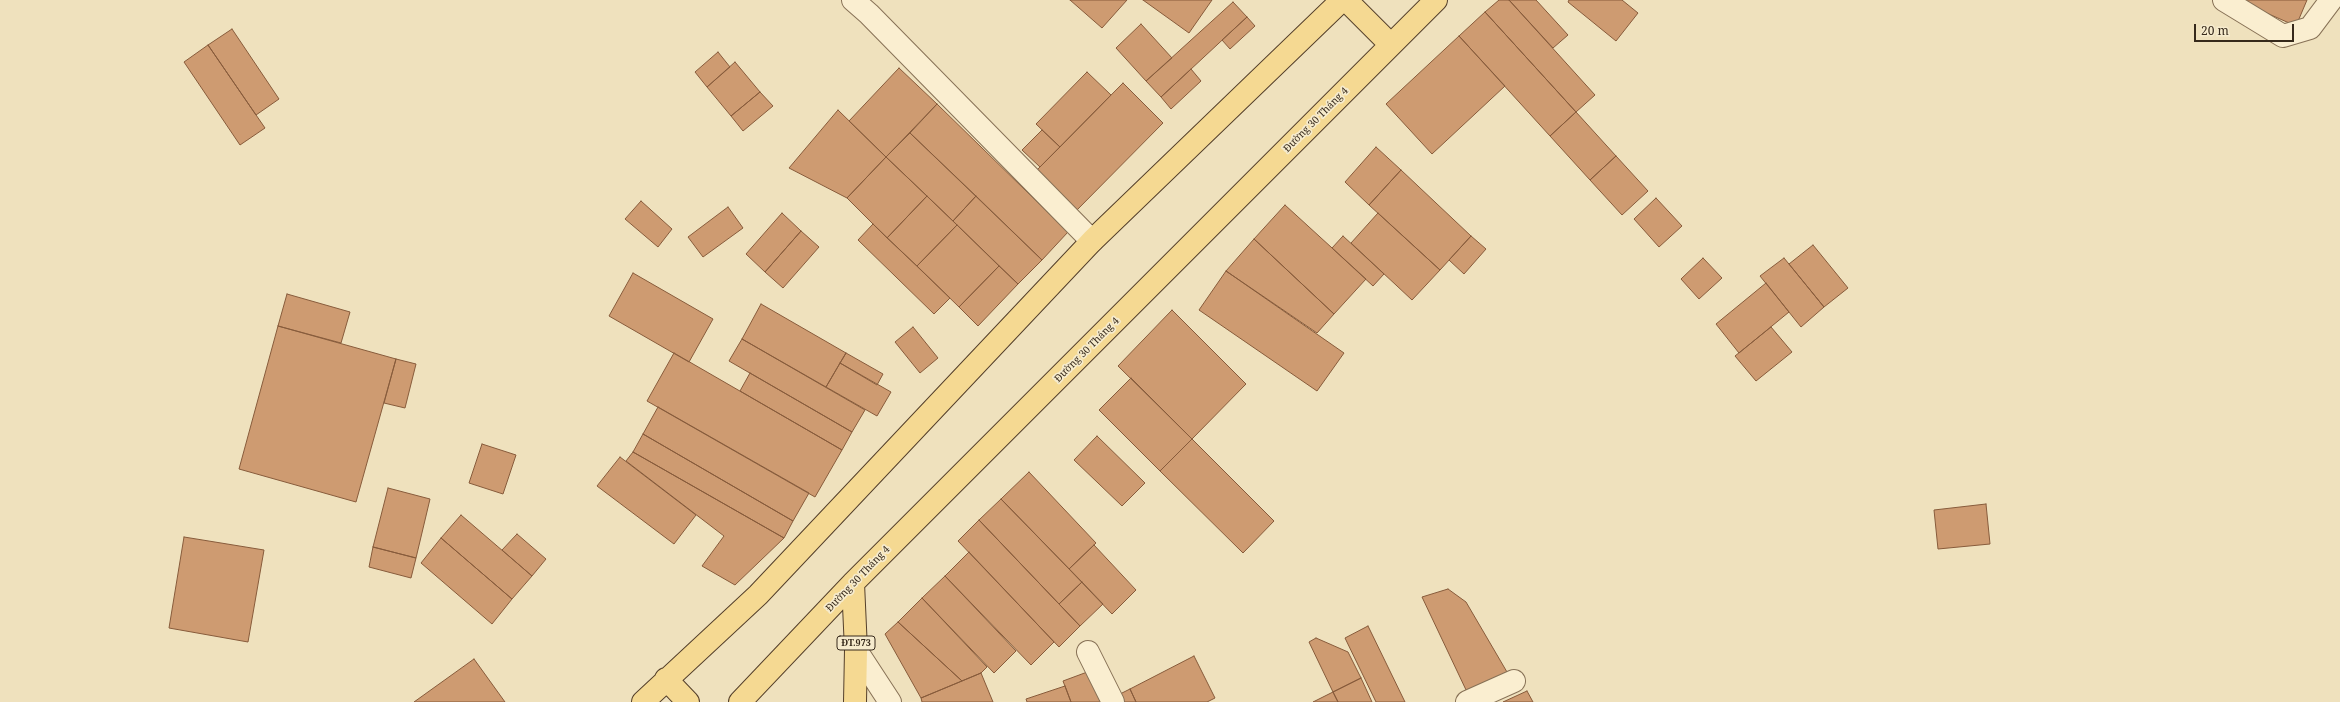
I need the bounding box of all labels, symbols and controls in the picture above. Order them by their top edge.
scale bar [2196,16,2296,42]
text: 20 m [2201,22,2229,39]
street label: Đường 30 Tháng 4 [1281,85,1351,155]
street label: Đường 30 Tháng 4 [1052,315,1122,385]
street label: Đường 30 Tháng 4 [824,544,892,614]
road number: ĐT.973 [837,636,875,650]

